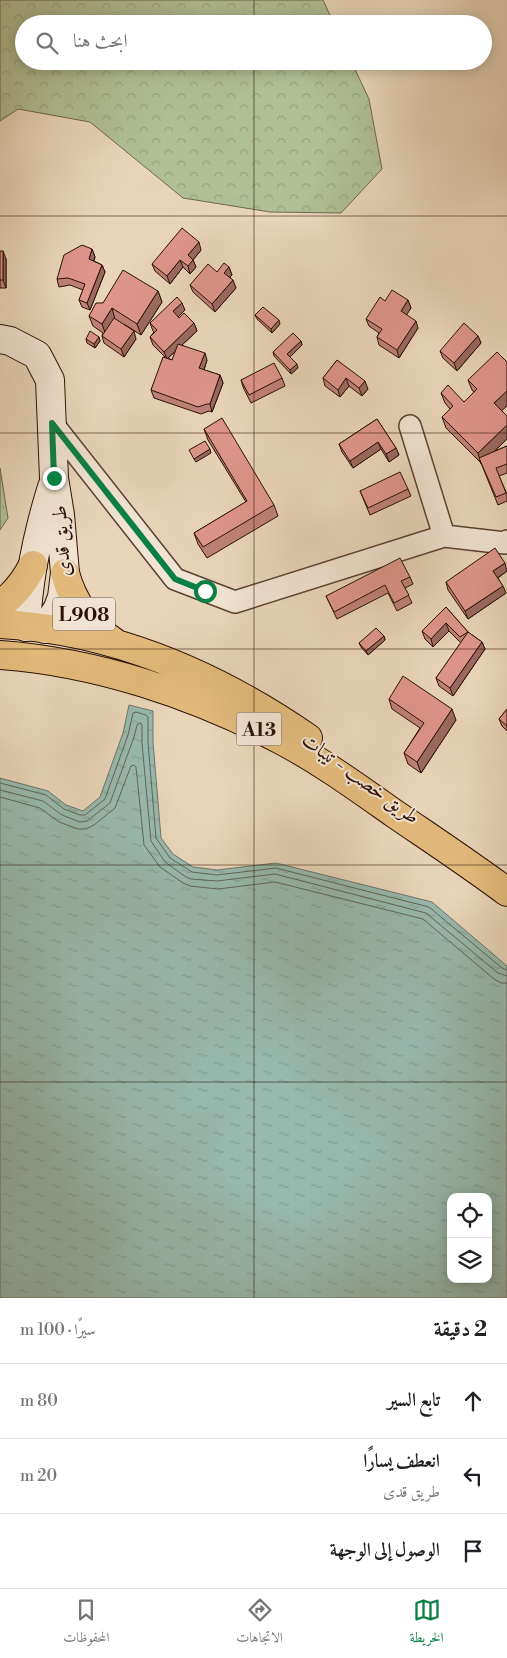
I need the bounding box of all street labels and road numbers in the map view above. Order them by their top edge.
street label: طريق قدى [48,504,77,577]
road number: L908 [53,598,115,630]
road number: A13 [236,712,282,746]
street label: طريق خصب - تيبات [296,728,424,830]

